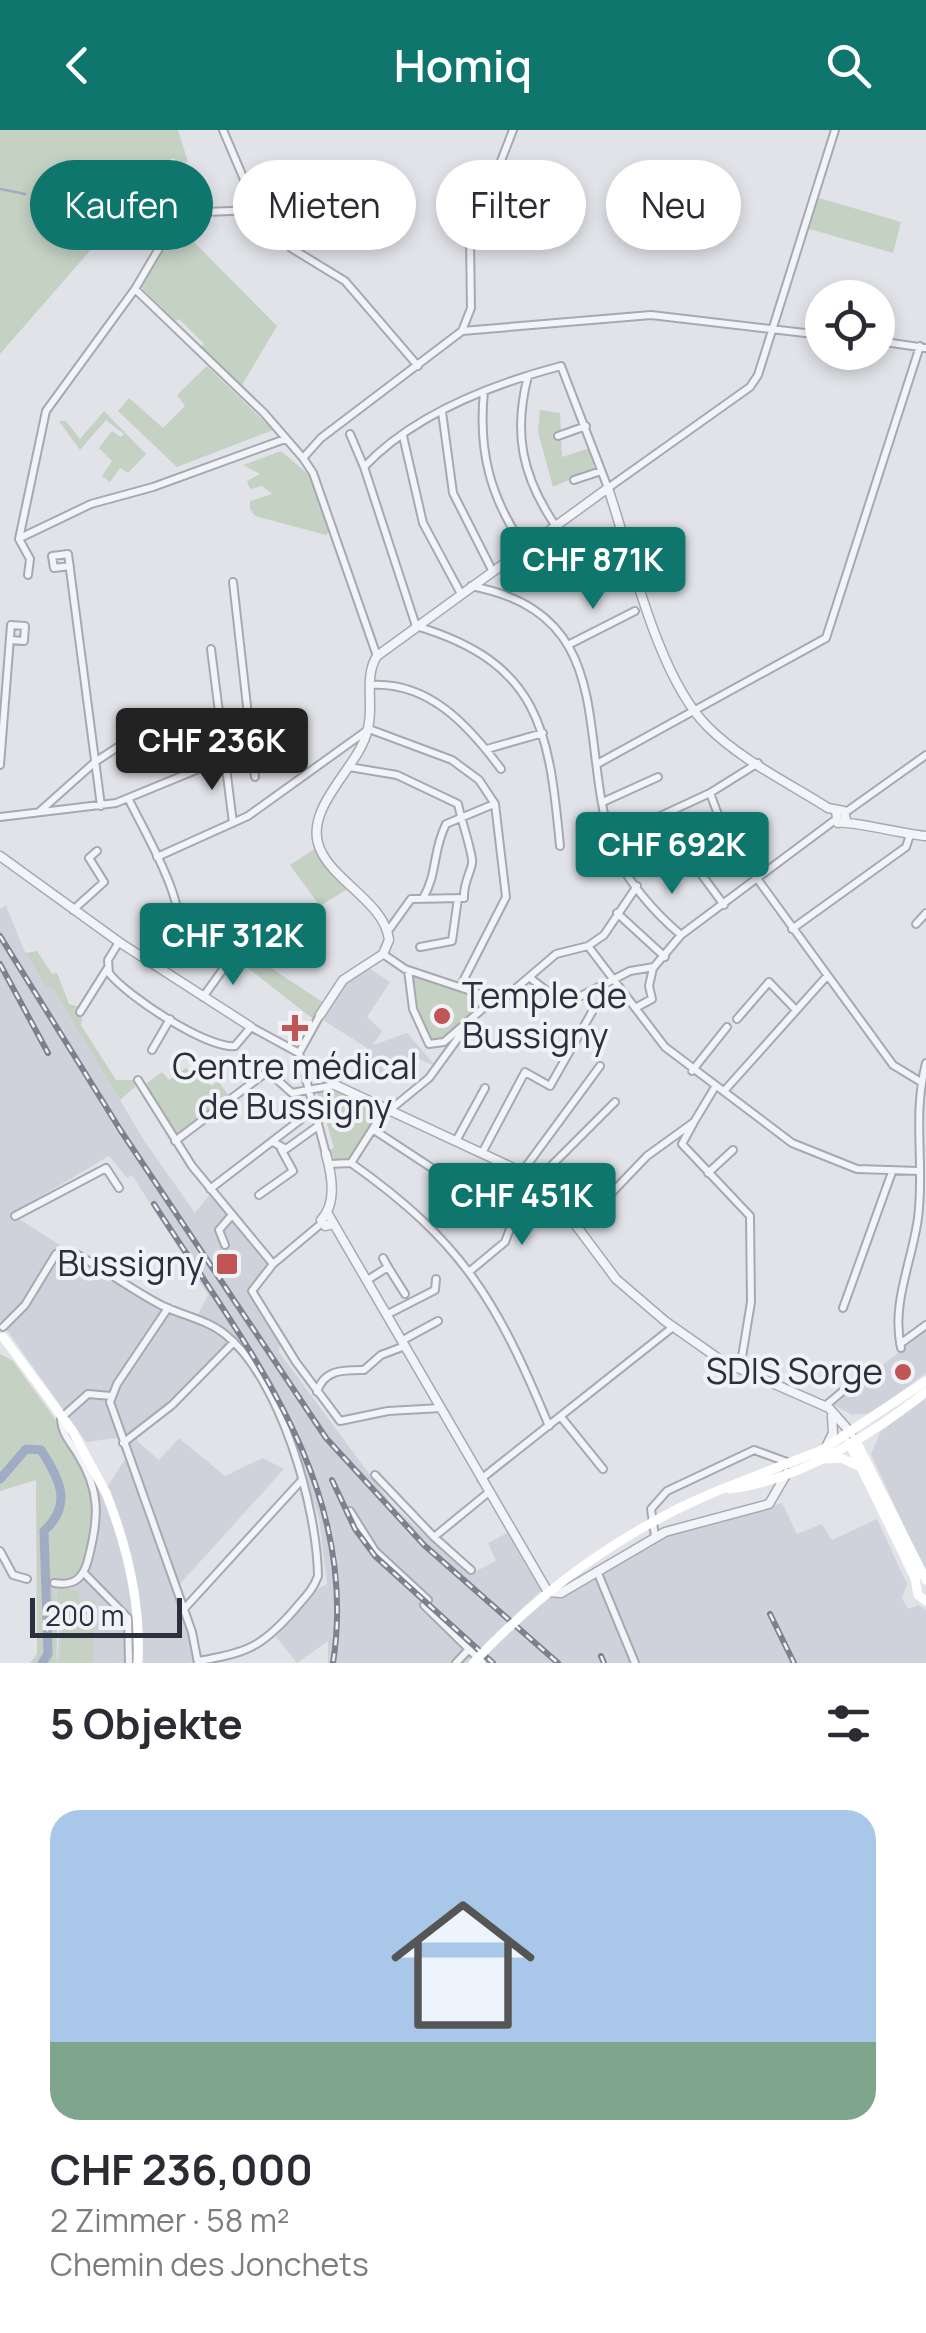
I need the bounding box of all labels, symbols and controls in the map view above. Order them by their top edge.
text: Homiq [394,34,532,96]
icon: back [50,38,105,93]
icon: search [821,38,876,93]
chip: Kaufen [30,160,213,250]
chip: Mieten [233,160,416,250]
chip: Filter [436,160,586,250]
chip: Neu [606,160,741,250]
map controls [805,280,895,370]
button: locate [805,280,895,370]
pin: CHF 871K [490,527,696,612]
text: CHF 871K [522,537,664,581]
pin: CHF 236K [109,708,315,793]
text: CHF 236K [138,718,286,762]
pin: CHF 692K [569,812,775,897]
text: CHF 692K [598,822,746,866]
pin: CHF 312K [130,903,336,988]
text: CHF 312K [162,913,304,957]
place label: Temple de Bussigny [462,971,627,1059]
marker: Temple de Bussigny [431,1005,453,1027]
marker: Centre médical de Bussigny [282,1015,308,1041]
place label: Centre médical de Bussigny [172,1042,418,1130]
pin: CHF 451K [419,1163,625,1248]
text: CHF 451K [451,1173,593,1217]
place label: Bussigny [58,1239,204,1287]
marker: Bussigny [214,1251,240,1277]
place label: SDIS Sorge [706,1347,883,1395]
marker: SDIS Sorge [892,1361,914,1383]
scale bar [30,1593,182,1638]
text: 200 m [45,1596,124,1634]
text: 5 Objekte [50,1694,243,1752]
icon: filters [821,1696,876,1751]
icon: home [373,1875,553,2055]
text: CHF 236,000 [50,2140,313,2198]
text: 2 Zimmer · 58 m² [50,2198,290,2242]
text: Chemin des Jonchets [50,2242,369,2286]

